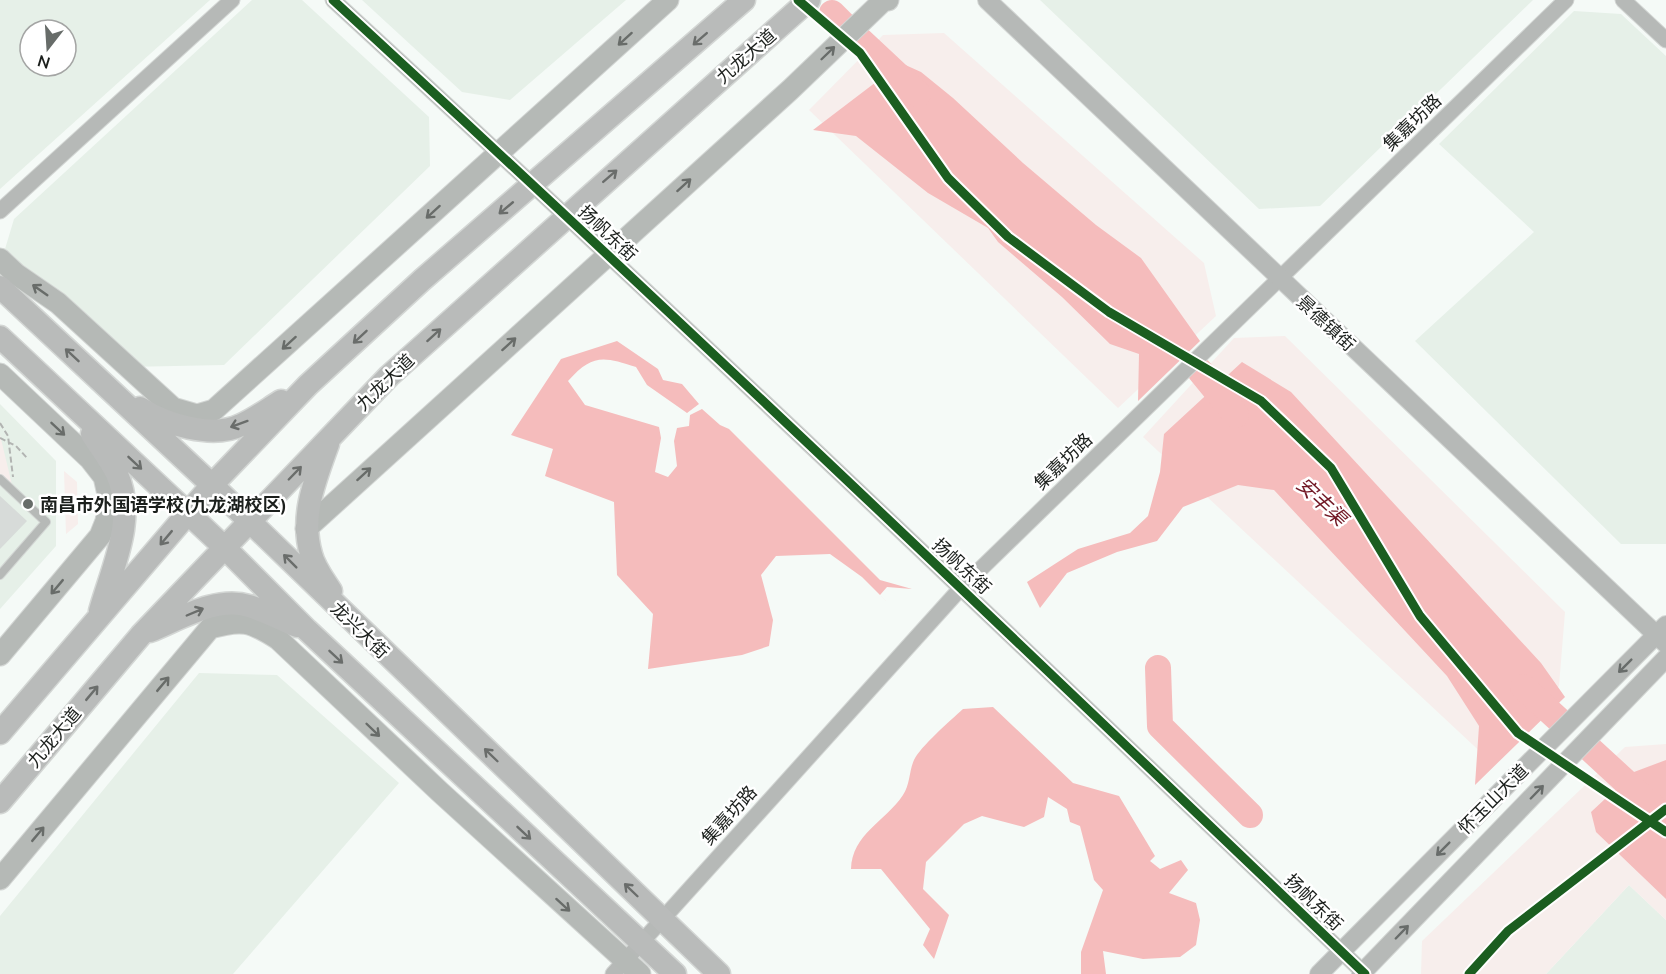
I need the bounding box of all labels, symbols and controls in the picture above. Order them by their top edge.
north arrow [18,18,78,78]
street label: 九龙大道 [711,24,781,88]
one-way arrow [618,32,633,46]
one-way arrow [693,32,708,46]
one-way arrow [821,46,836,60]
text: N [35,51,52,74]
street label: 集嘉坊路 [1378,89,1446,155]
one-way arrow [601,170,617,184]
one-way arrow [677,178,692,192]
street label: 扬帆东街 [574,200,642,266]
one-way arrow [498,202,514,215]
one-way arrow [426,205,441,219]
one-way arrow [32,284,49,296]
street label: 景德镇街 [1292,290,1360,356]
one-way arrow [426,328,441,342]
one-way arrow [352,330,367,345]
one-way arrow [281,336,296,350]
one-way arrow [501,337,516,351]
one-way arrow [65,348,80,362]
street label: 九龙大道 [351,349,419,415]
one-way arrow [230,420,249,431]
one-way arrow [50,421,65,436]
street label: 集嘉坊路 [1029,428,1097,494]
one-way arrow [127,456,142,471]
one-way arrow [288,465,303,480]
one-way arrow [356,468,371,482]
water label: 安丰渠 [1292,471,1355,533]
place label: 南昌市外国语学校(九龙湖校区) [40,493,287,516]
marker: 南昌市外国语学校(九龙湖校区) [21,497,35,511]
one-way arrow [159,530,173,545]
street label: 扬帆东街 [928,533,996,599]
one-way arrow [283,554,298,569]
one-way arrow [50,579,64,594]
street label: 龙兴大街 [326,597,394,663]
one-way arrow [185,606,203,618]
one-way arrow [328,650,343,664]
one-way arrow [1618,659,1632,674]
one-way arrow [156,676,169,692]
one-way arrow [85,686,99,701]
street label: 九龙大道 [22,702,86,772]
one-way arrow [366,723,381,737]
one-way arrow [483,748,498,762]
street label: 怀玉山大道 [1453,759,1533,839]
street label: 集嘉坊路 [696,781,762,849]
one-way arrow [1530,784,1544,799]
one-way arrow [31,826,44,842]
one-way arrow [517,826,532,840]
one-way arrow [1436,842,1451,857]
street label: 扬帆东街 [1280,869,1348,935]
one-way arrow [624,883,639,898]
one-way arrow [556,897,571,912]
one-way arrow [1394,924,1409,939]

